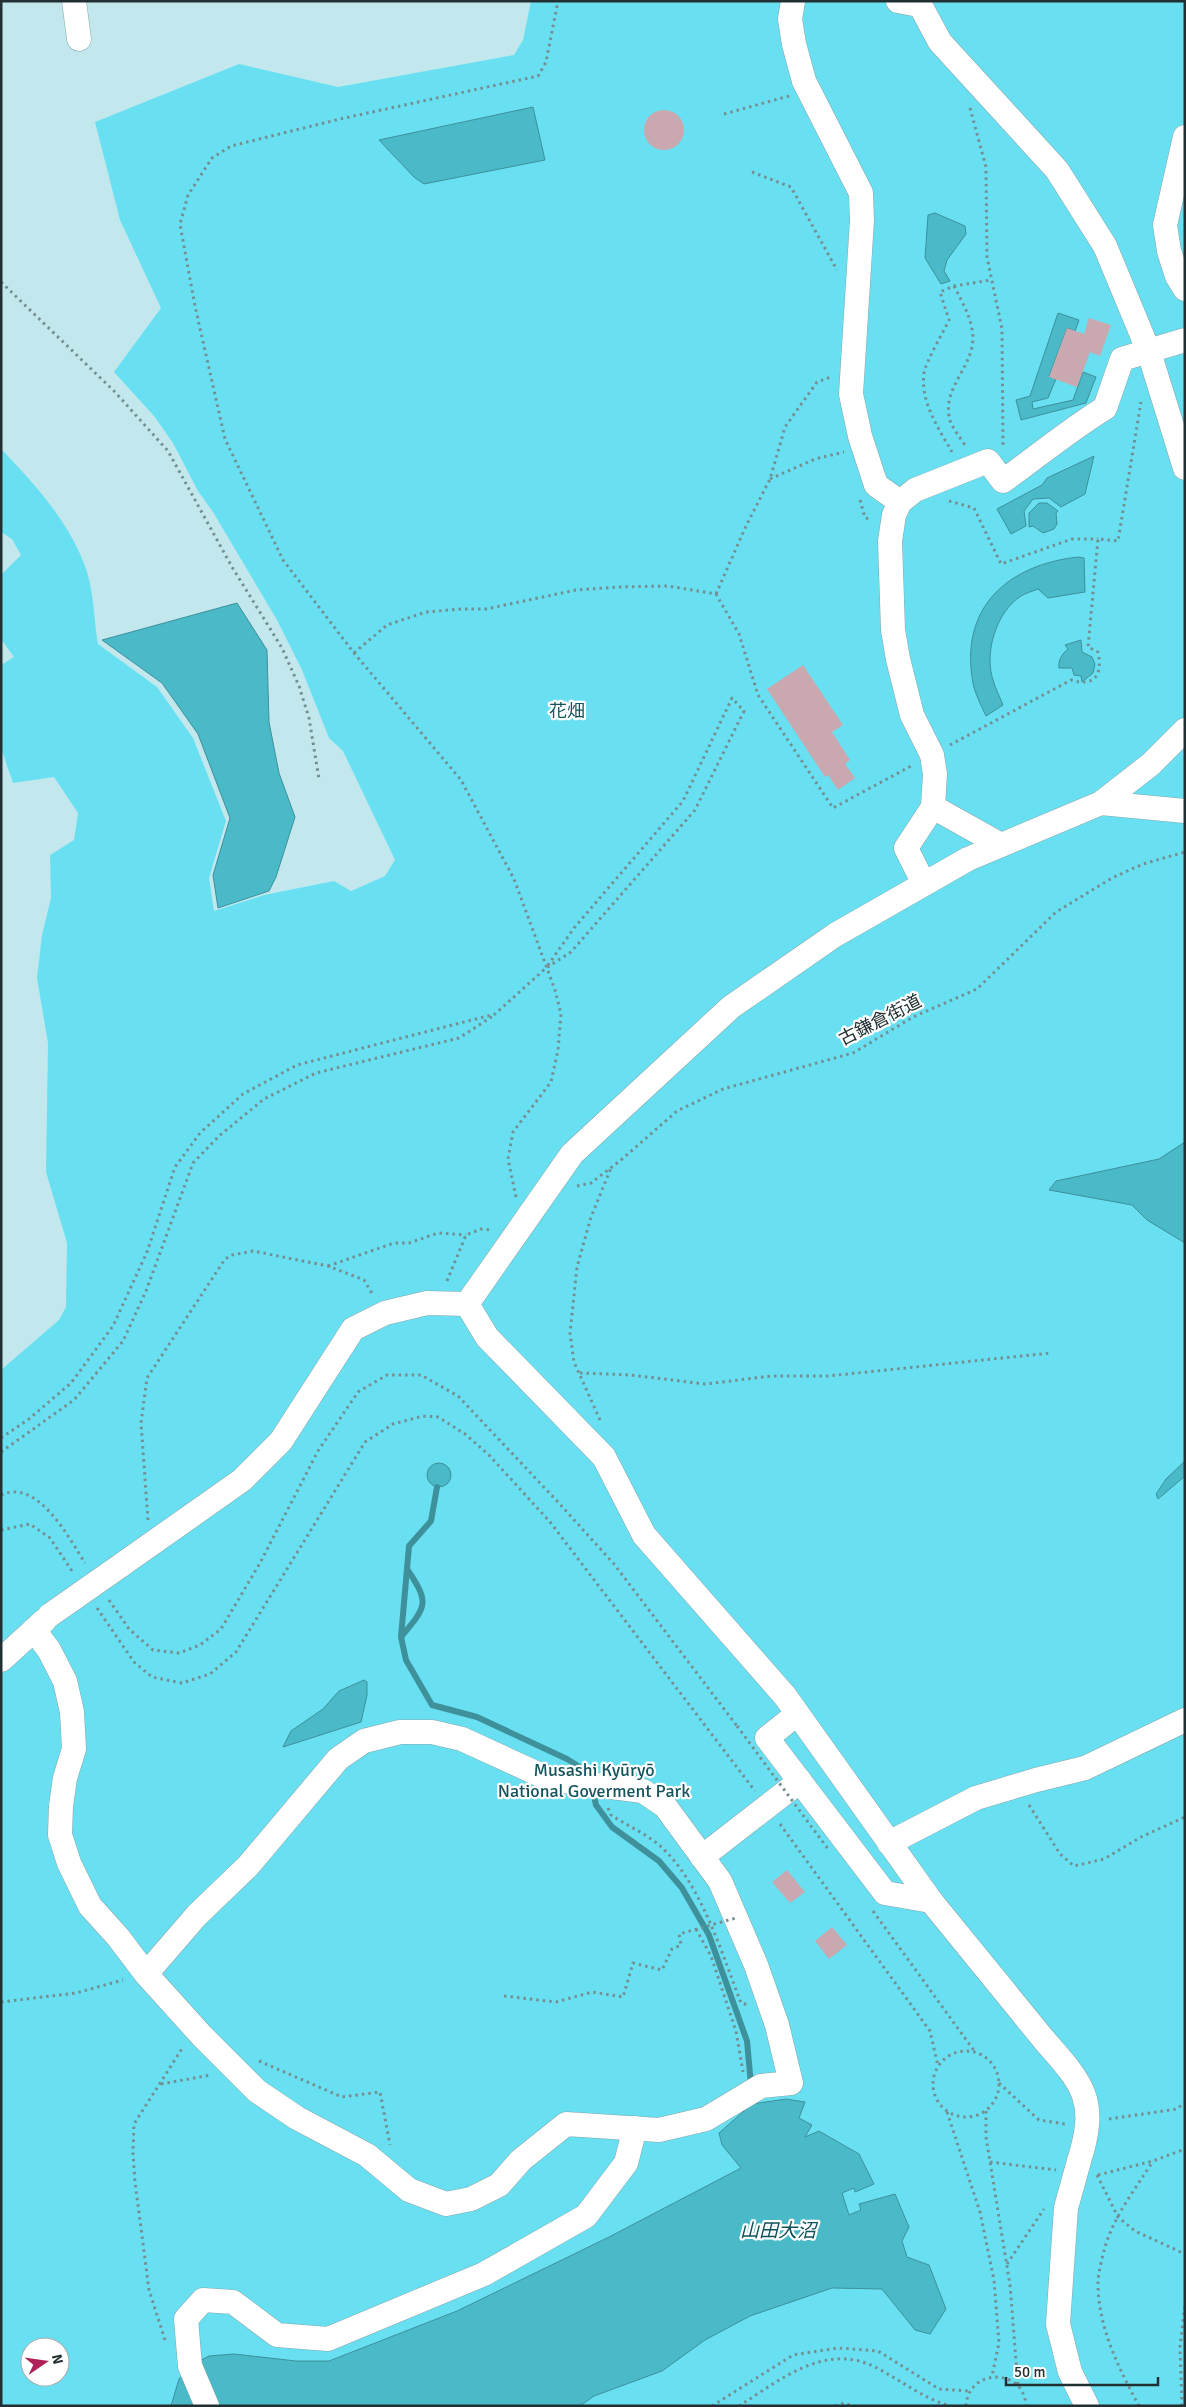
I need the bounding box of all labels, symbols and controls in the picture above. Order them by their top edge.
park label: 花畑 [549,700,585,722]
street label: 古鎌倉街道 [835,990,925,1050]
park label: Musashi Kyūryō National Goverment Park [498,1759,690,1802]
water label: 山田大沼 [740,2219,819,2243]
north arrow [20,2337,70,2387]
text: N [48,2353,67,2366]
scale bar [1006,2354,1158,2386]
text: 50 m [1014,2363,1045,2381]

